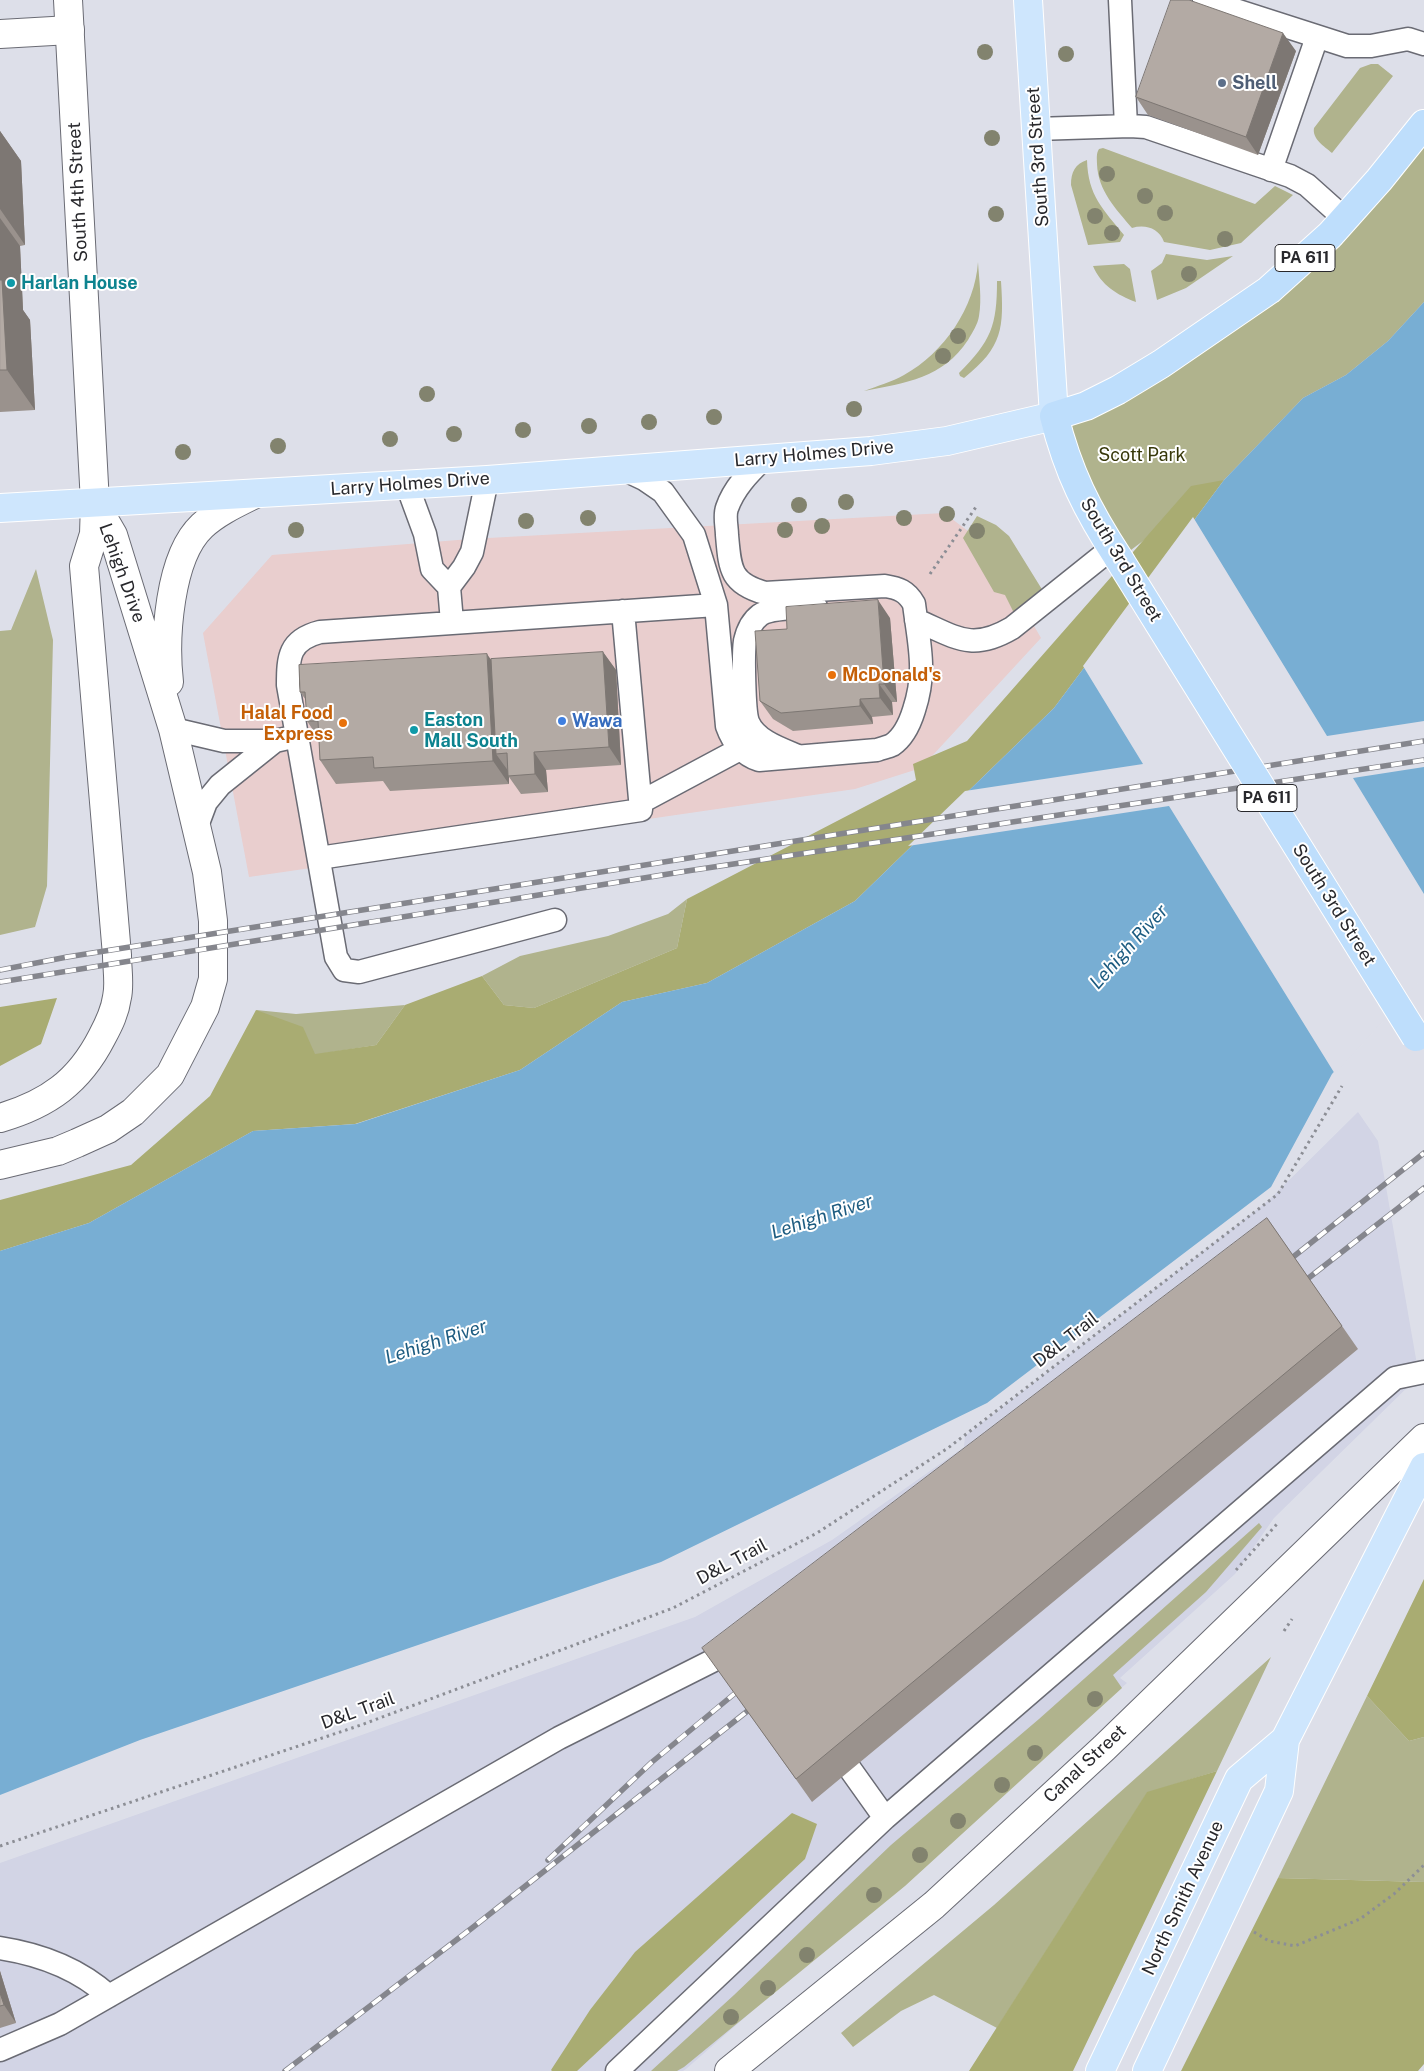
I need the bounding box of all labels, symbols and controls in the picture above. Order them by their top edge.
place label: Shell [1232,72,1277,94]
marker: Shell [1216,77,1228,89]
street label: South 3rd Street [1022,86,1054,228]
street label: South 4th Street [64,122,92,262]
road number: PA 611 [1275,244,1335,272]
place label: Harlan House [21,272,138,294]
marker: Harlan House [5,277,17,289]
street label: Larry Holmes Drive [733,436,895,472]
park label: Scott Park [1098,444,1186,466]
street label: Larry Holmes Drive [330,468,490,500]
street label: South 3rd Street [1076,494,1166,626]
street label: Lehigh Drive [94,520,150,626]
place label: McDonald's [842,664,941,686]
marker: McDonald's [826,669,838,681]
place label: Halal Food Express [241,702,333,744]
place label: Easton Mall South [424,709,518,752]
place label: Wawa [572,710,622,732]
marker: Wawa [556,715,568,727]
marker: Halal Food Express [337,717,349,729]
marker: Easton Mall South [408,724,420,736]
road number: PA 611 [1237,784,1297,811]
street label: South 3rd Street [1288,840,1380,970]
water label: Lehigh River [1085,900,1173,994]
water label: Lehigh River [768,1190,876,1244]
street label: D&L Trail [1029,1308,1103,1372]
water label: Lehigh River [382,1315,490,1369]
street label: D&L Trail [693,1534,771,1590]
street label: D&L Trail [318,1688,398,1734]
street label: Canal Street [1039,1720,1131,1808]
street label: North Smith Avenue [1138,1817,1228,1979]

